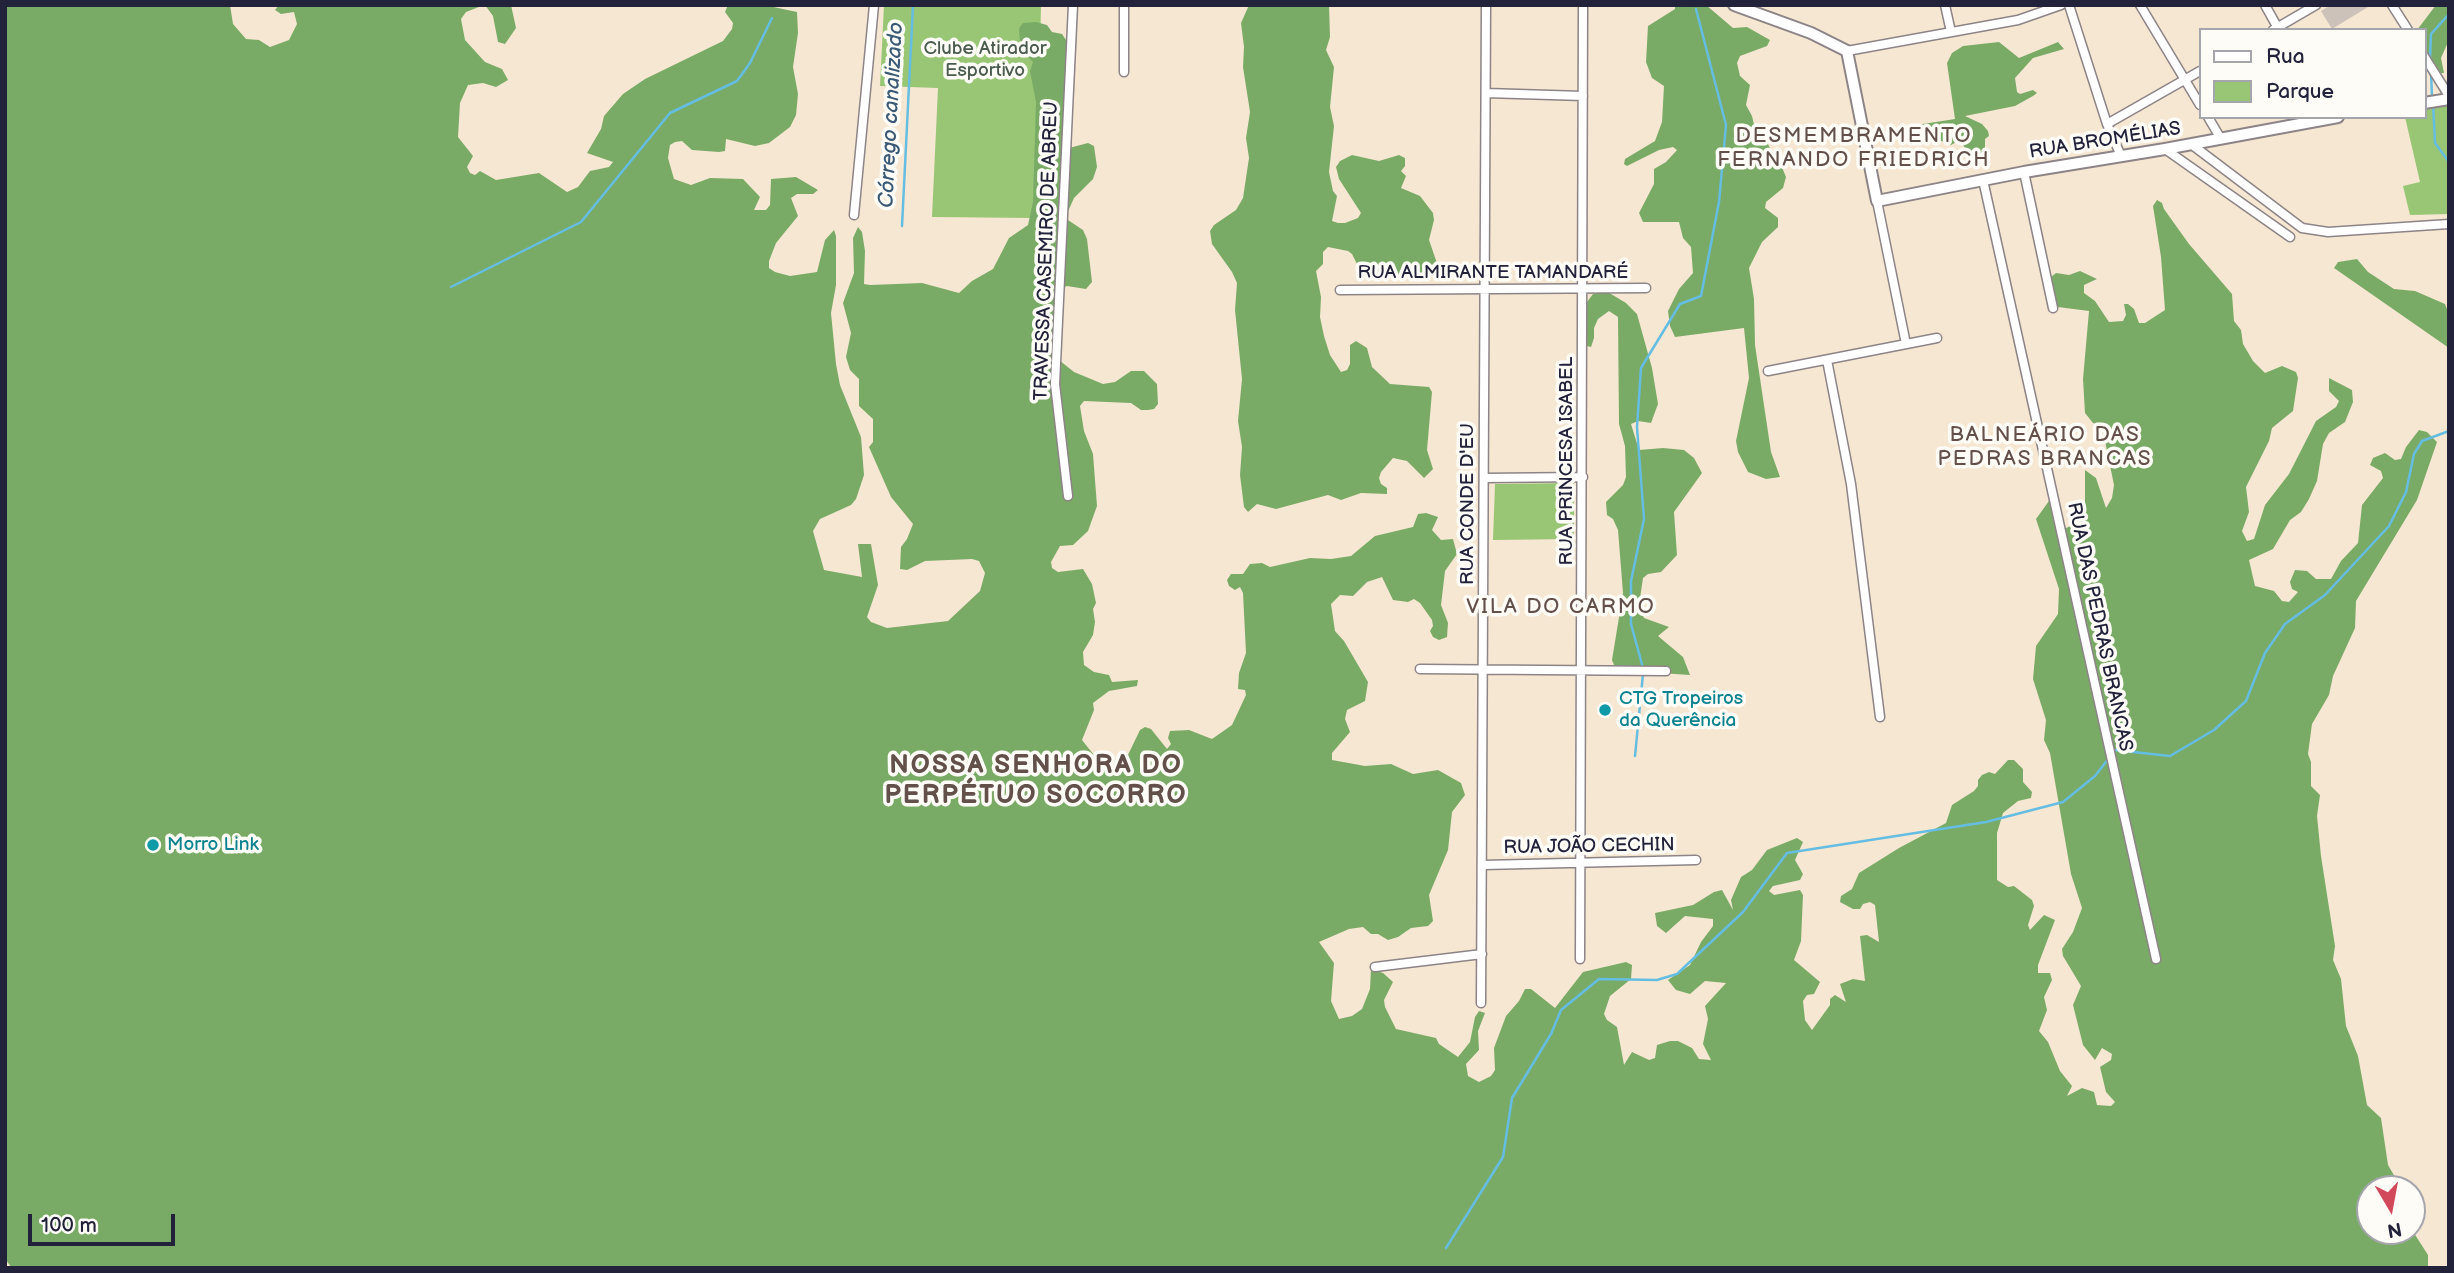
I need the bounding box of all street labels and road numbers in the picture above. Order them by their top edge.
street label: TRAVESSA CASEMIRO DE ABREU [1030,101,1064,401]
street label: RUA BROMÉLIAS [2028,118,2182,164]
street label: RUA ALMIRANTE TAMANDARÉ [1358,262,1628,284]
street label: RUA PRINCESA ISABEL [1556,356,1578,566]
street label: RUA CONDE D'EU [1457,423,1479,585]
street label: RUA DAS PEDRAS BRANCAS [2061,500,2137,754]
street label: RUA JOÃO CECHIN [1503,834,1675,860]

